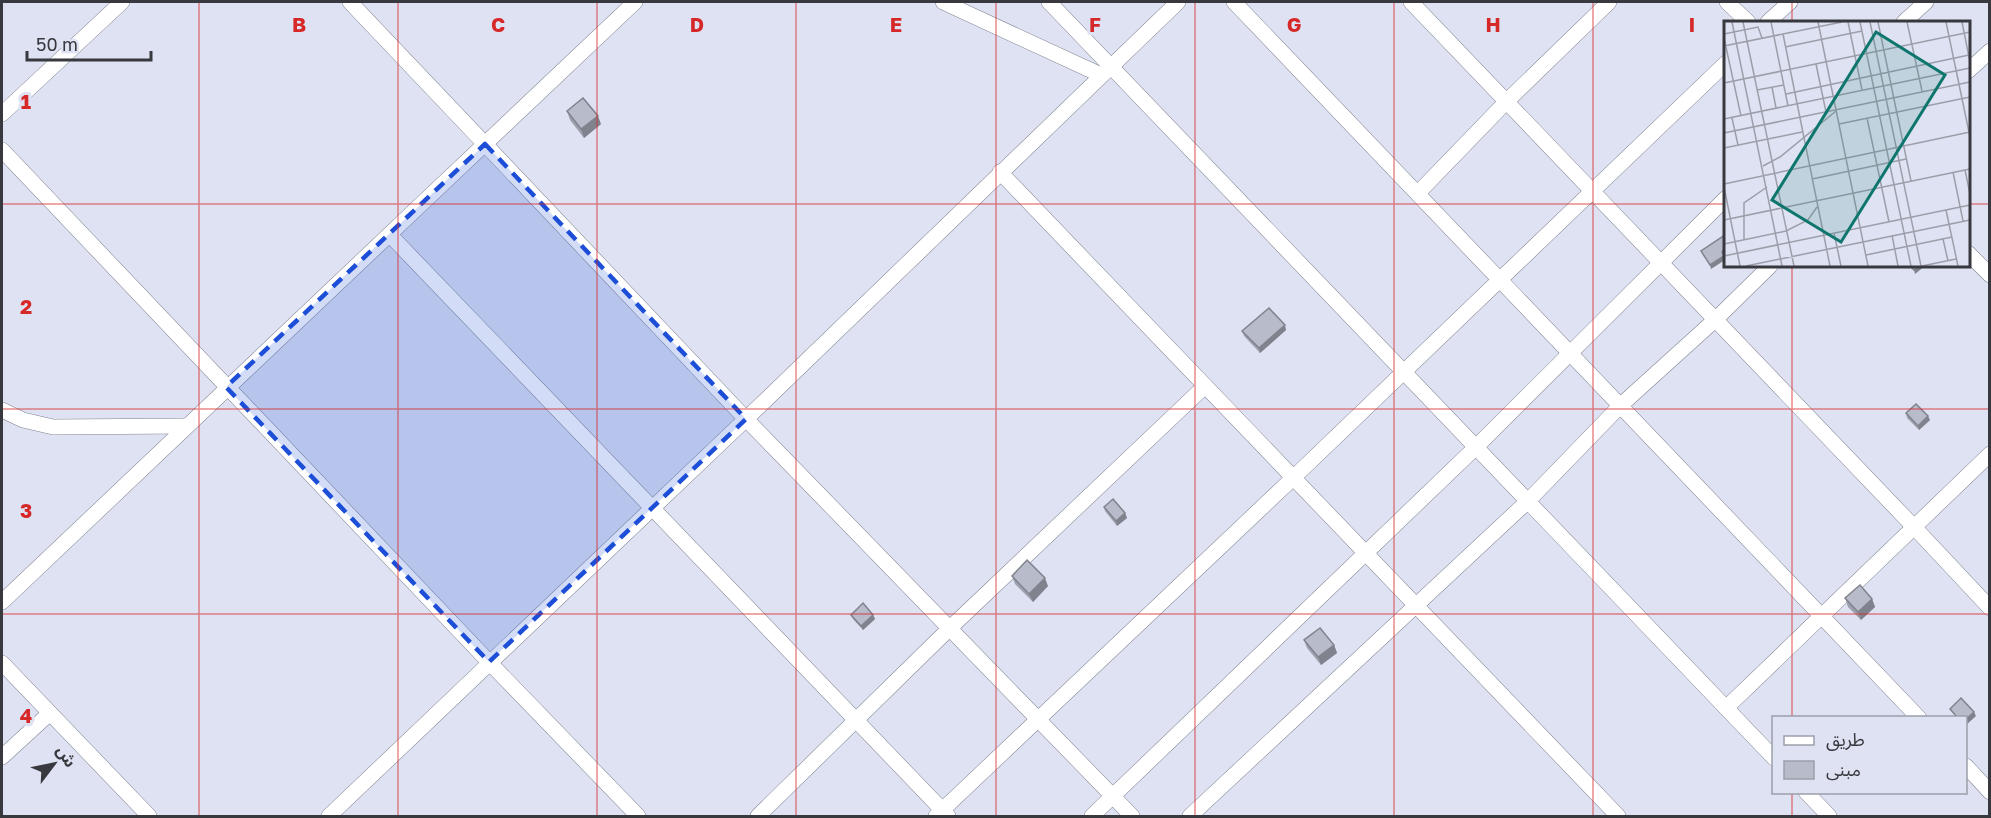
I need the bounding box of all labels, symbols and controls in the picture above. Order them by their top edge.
text: B [292,12,306,36]
text: C [491,12,505,36]
text: D [690,12,704,36]
text: E [890,12,902,36]
text: F [1089,12,1101,36]
text: G [1287,12,1301,36]
text: H [1485,12,1501,36]
text: I [1689,12,1695,36]
inset map [1724,21,1970,267]
scale bar [27,24,152,62]
text: 50 m [36,33,78,55]
text: 1 [21,89,31,113]
text: 2 [20,294,32,318]
text: 3 [20,498,32,522]
text: 4 [20,703,32,727]
legend [1772,716,1967,794]
text: طريق [1826,728,1865,751]
north arrow [24,734,84,794]
text: ش [52,741,81,771]
text: مبنى [1826,758,1861,781]

